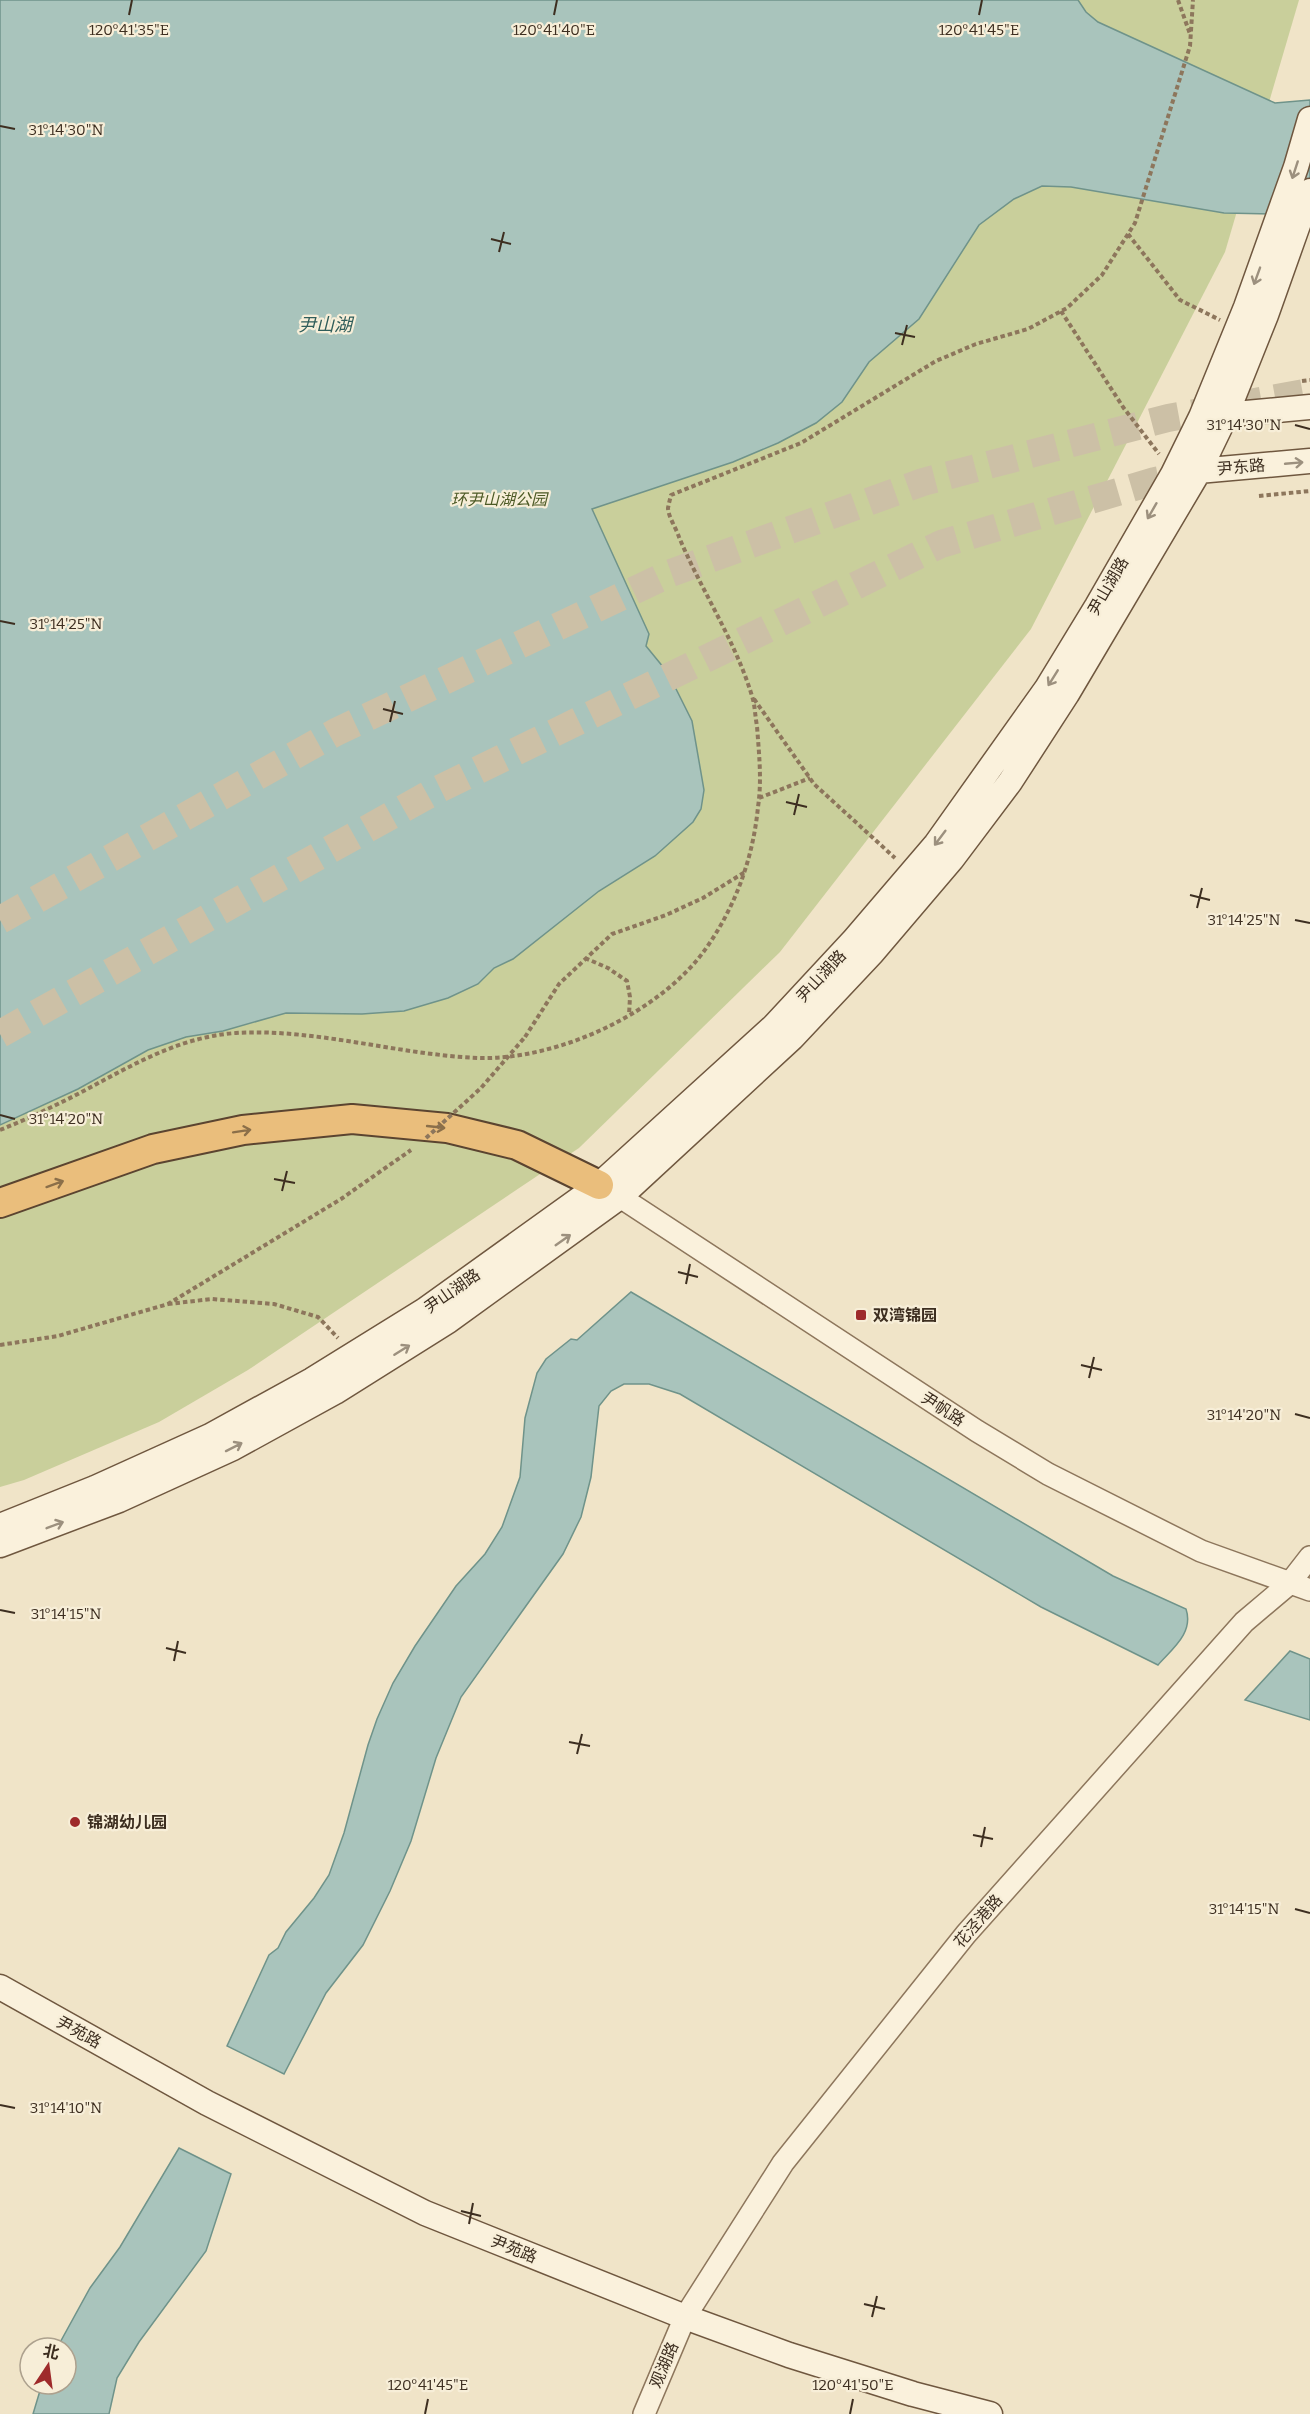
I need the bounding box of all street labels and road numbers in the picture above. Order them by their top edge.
street label: 尹东路 [1216,455,1266,479]
street label: 尹山湖路 [1084,554,1132,618]
street label: 尹山湖路 [792,946,850,1006]
street label: 尹山湖路 [420,1265,484,1317]
street label: 尹帆路 [918,1388,968,1430]
street label: 花泾港路 [950,1891,1006,1951]
street label: 尹苑路 [53,2012,105,2052]
street label: 尹苑路 [488,2231,540,2267]
street label: 观湖路 [646,2339,682,2391]

